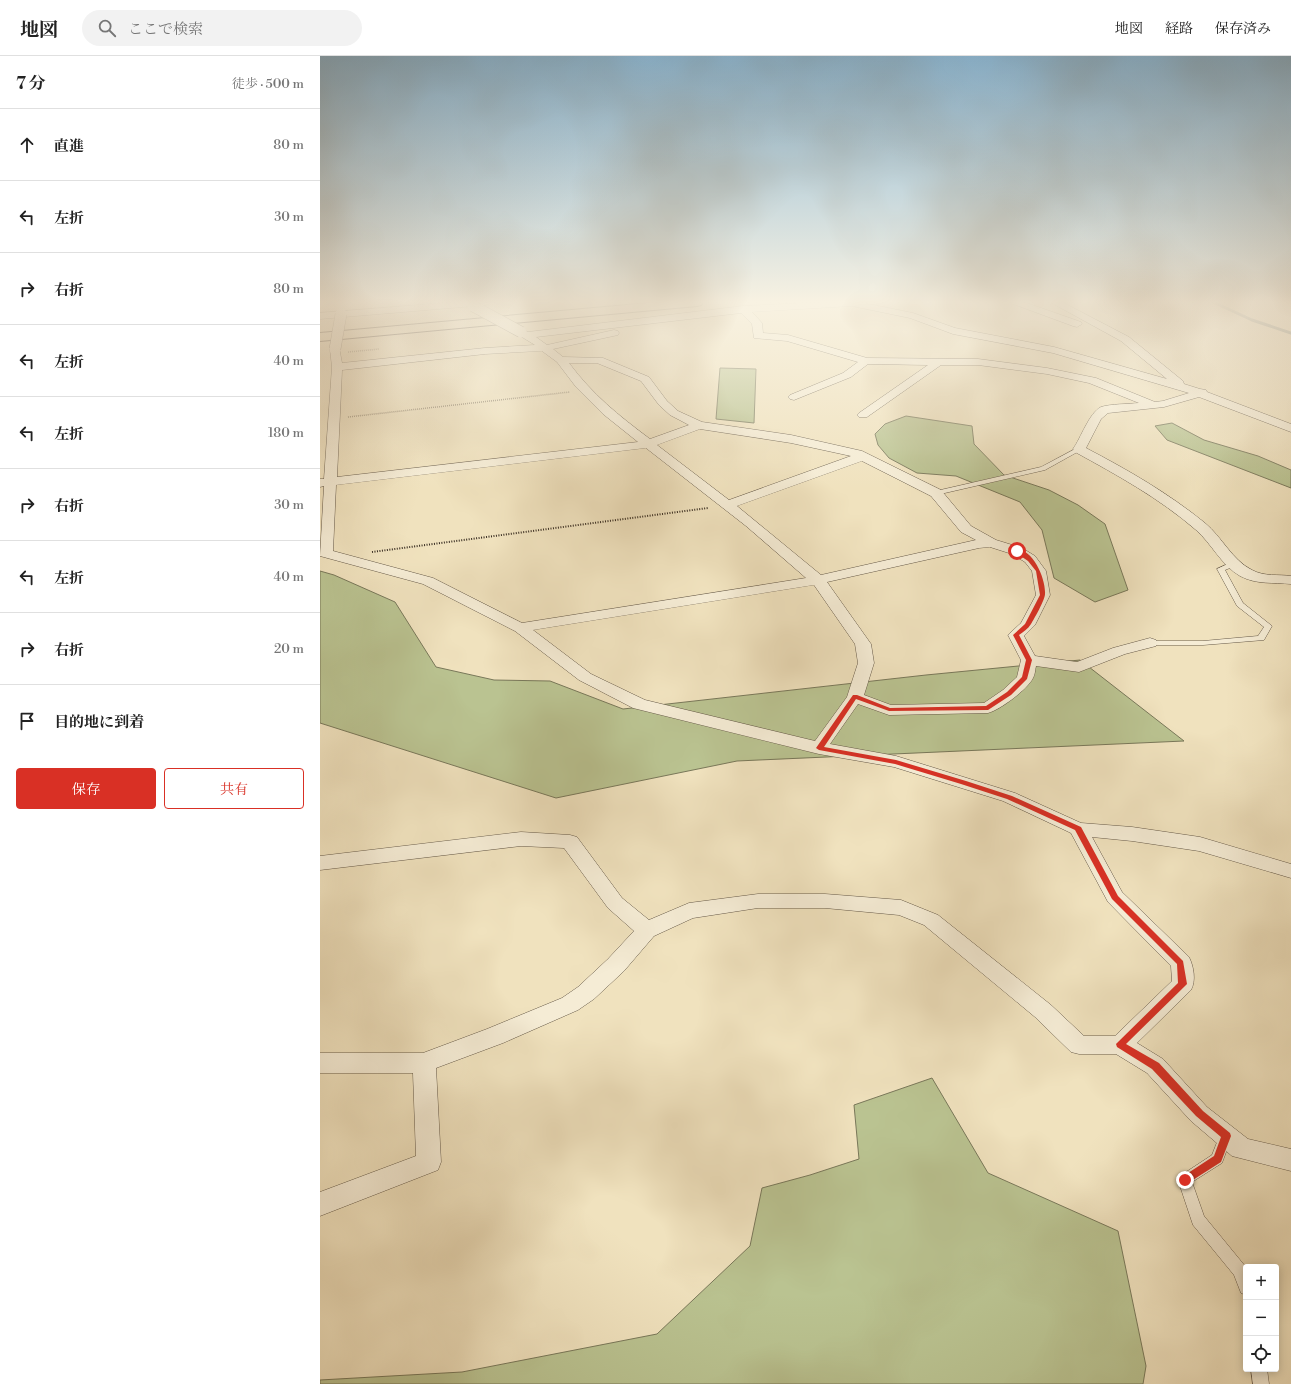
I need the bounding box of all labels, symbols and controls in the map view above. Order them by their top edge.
search box [82,10,362,46]
icon: search [96,17,118,39]
text: 地図 [20,18,58,42]
text: ここで検索 [128,20,203,39]
text: 地図 [1115,20,1143,38]
text: 経路 [1165,20,1193,38]
text: 保存済み [1215,20,1271,38]
text: 7 分 [16,73,46,95]
text: 徒歩 · 500 m [232,76,304,92]
icon: ahead [16,134,38,156]
text: 直進 [54,137,84,156]
text: 80 m [273,137,304,153]
icon: left [16,206,38,228]
text: 左折 [54,209,84,228]
text: 30 m [274,209,304,225]
icon: right [16,278,38,300]
text: 右折 [54,281,84,300]
text: 80 m [273,281,304,297]
icon: left [16,350,38,372]
text: 左折 [54,353,84,372]
text: 40 m [274,353,304,369]
icon: left [16,422,38,444]
text: 左折 [54,425,84,444]
text: 180 m [268,425,304,441]
icon: right [16,494,38,516]
text: 右折 [54,497,84,516]
text: 30 m [274,497,304,513]
route start [1008,542,1026,560]
icon: left [16,566,38,588]
text: 左折 [54,569,84,588]
text: 40 m [274,569,304,585]
icon: right [16,638,38,660]
text: 右折 [54,641,84,660]
text: 20 m [274,641,304,657]
icon: arrive [16,710,38,732]
text: 目的地に到着 [54,713,144,732]
button: 保存 [16,768,156,809]
button: 共有 [164,768,304,809]
route end [1176,1171,1194,1189]
map controls [1243,1264,1279,1372]
button: + [1243,1264,1279,1300]
button: − [1243,1300,1279,1336]
button: locate [1243,1336,1279,1372]

